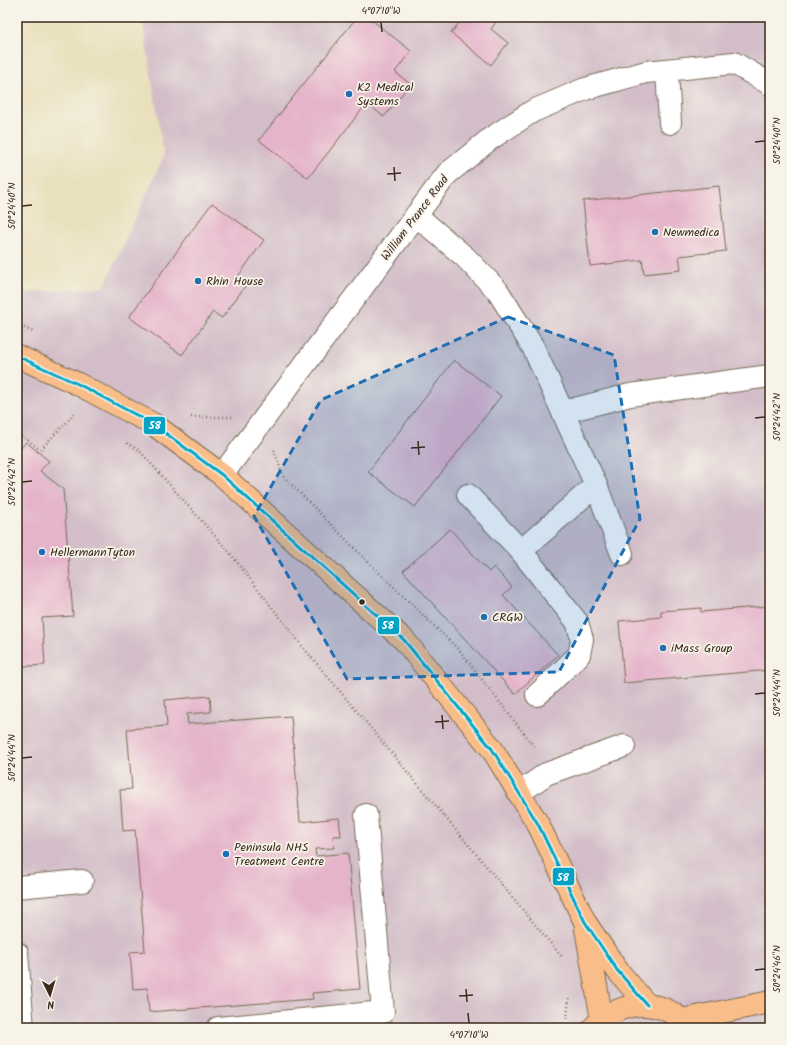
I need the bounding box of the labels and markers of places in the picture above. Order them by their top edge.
place label: K2 Medical Systems [357,78,414,111]
marker: K2 Medical Systems [344,89,354,99]
place label: Newmedica [663,223,720,242]
marker: Newmedica [650,227,660,237]
place label: Rhin House [206,272,264,291]
marker: Rhin House [193,276,203,286]
place label: HellermannTyton [50,543,135,562]
marker: HellermannTyton [37,547,47,557]
unlabelled marker [357,597,367,607]
place label: CRGW [492,608,523,627]
marker: CRGW [479,612,489,622]
place label: iMass Group [671,639,733,658]
marker: iMass Group [658,643,668,653]
place label: Peninsula NHS Treatment Centre [234,838,324,871]
marker: Peninsula NHS Treatment Centre [221,849,231,859]

